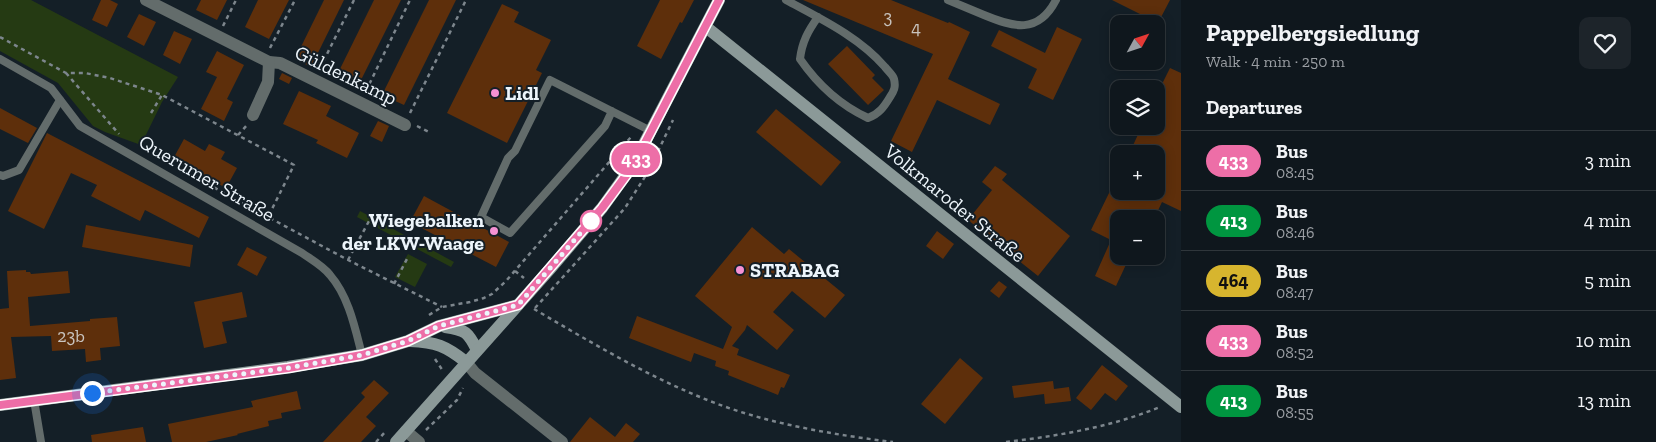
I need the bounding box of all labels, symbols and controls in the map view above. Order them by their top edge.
house number: 3 [884,6,893,28]
north arrow [1110,15,1165,70]
map controls [1110,15,1165,265]
house number: 4 [911,17,921,39]
button: heart [1579,17,1631,69]
text: Pappelbergsiedlung [1206,18,1419,47]
street label: Güldenkamp [291,40,401,110]
text: Walk · 4 min · 250 m [1206,52,1345,71]
button: layers [1110,80,1165,135]
place label: Lidl [505,81,540,105]
marker: Lidl [489,87,501,99]
text: Departures [1206,96,1302,119]
street label: Querumer Straße [135,129,279,227]
street label: Volkmaroder Straße [879,138,1030,267]
text: Bus [1276,140,1308,163]
line badge: 433 [607,143,665,175]
button: + [1110,145,1165,200]
text: 433 [621,148,651,170]
text: 3 min [1585,149,1631,172]
text: 433 [1219,150,1248,172]
text: 08:45 [1276,163,1314,182]
text: Bus [1276,200,1308,223]
place label: Wiegebalken der LKW-Waage [342,208,484,255]
text: 4 min [1584,209,1631,232]
unlabelled marker [580,210,602,232]
button: − [1110,210,1165,265]
text: 413 [1220,210,1247,232]
text: 08:46 [1276,223,1315,242]
marker: Wiegebalken der LKW-Waage [488,225,500,237]
place label: STRABAG [750,258,840,282]
text: Bus [1276,260,1308,283]
marker: STRABAG [734,264,746,276]
text: 5 min [1584,269,1631,292]
text: 464 [1218,270,1249,292]
text: 08:47 [1276,283,1313,302]
text: Bus [1276,320,1308,343]
house number: 23b [57,325,85,347]
text: 10 min [1576,329,1631,352]
text: 433 [1219,330,1248,352]
text: 08:52 [1276,343,1314,362]
text: Bus [1276,380,1308,403]
your location [80,381,105,406]
text: 13 min [1577,389,1631,412]
text: 413 [1220,390,1247,412]
text: 08:55 [1276,403,1314,422]

